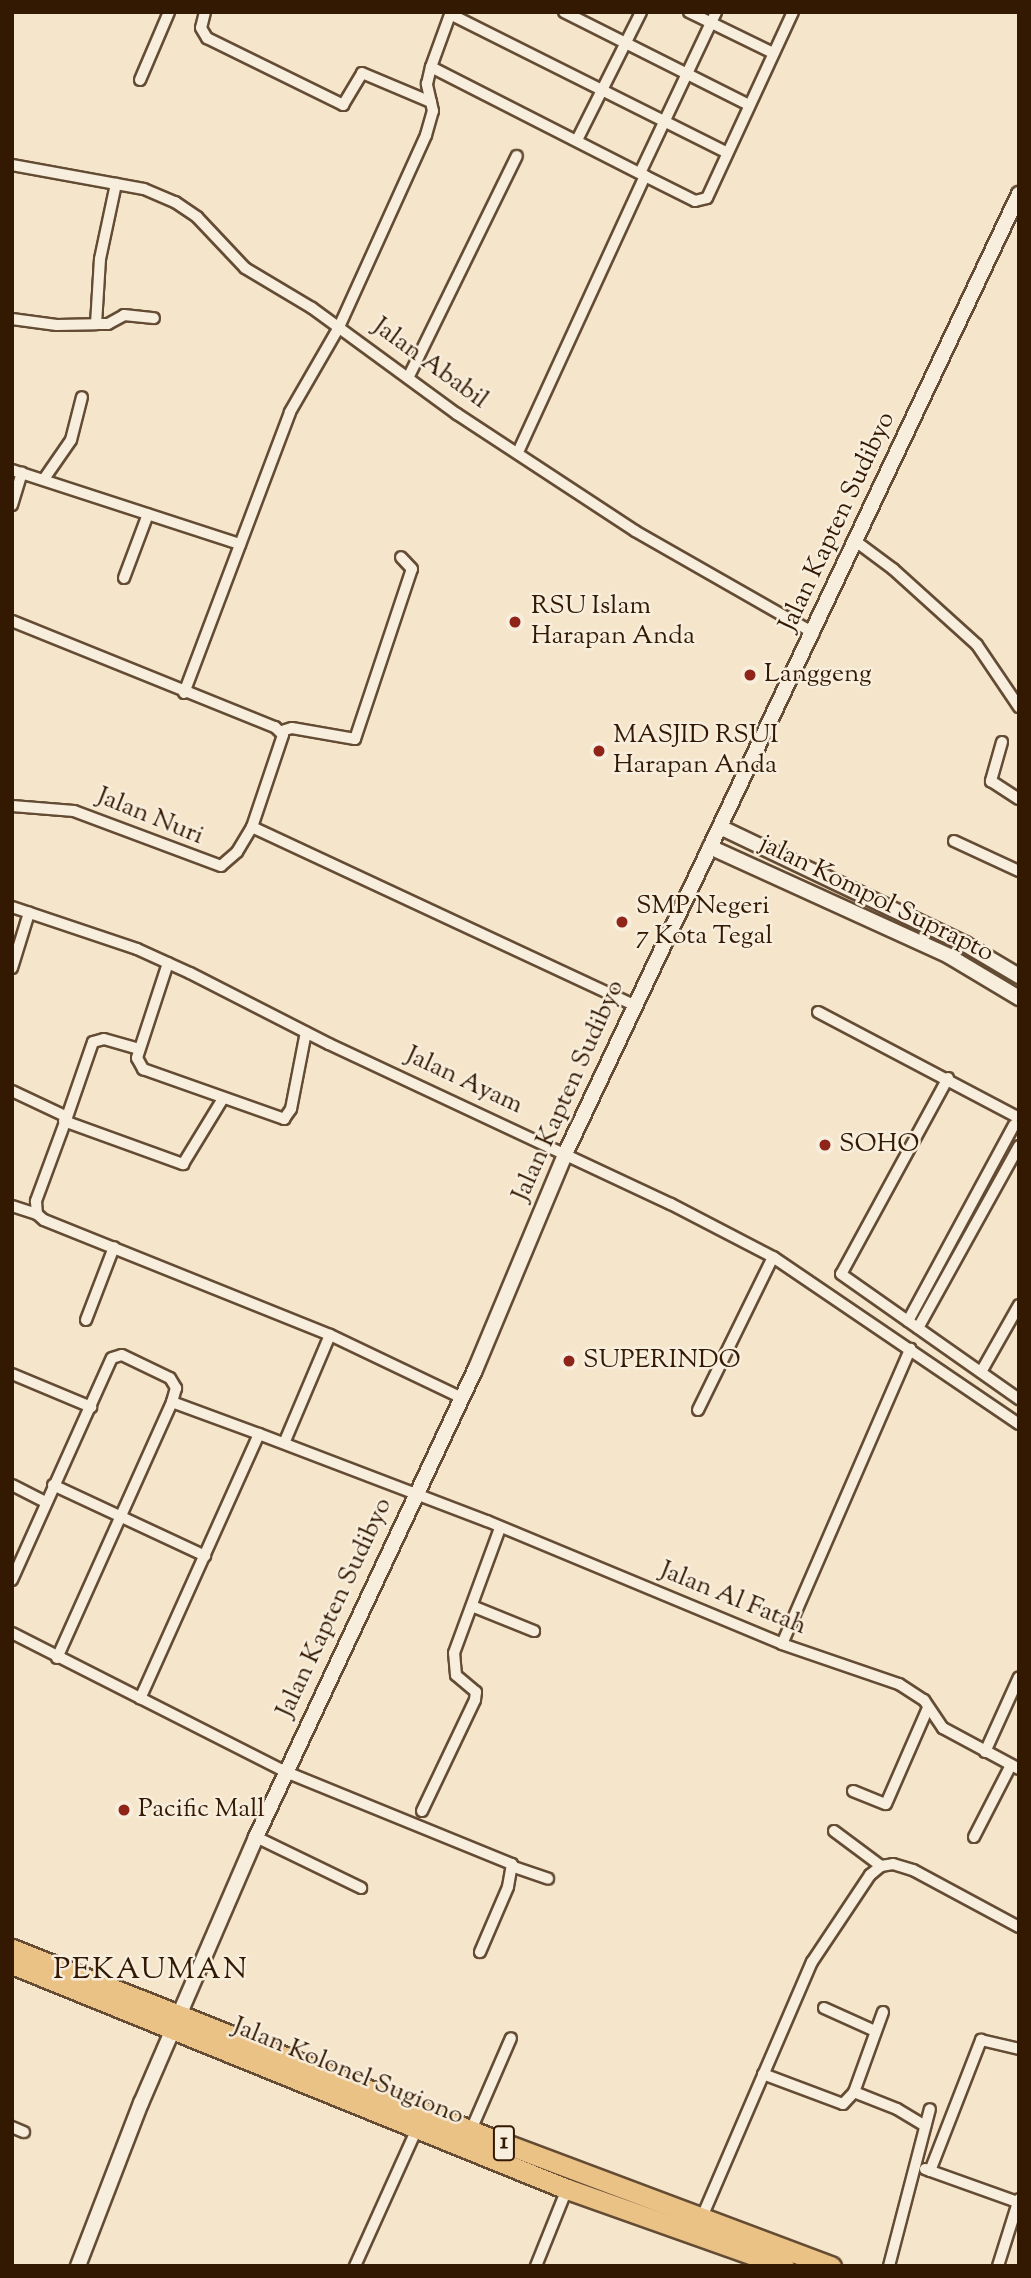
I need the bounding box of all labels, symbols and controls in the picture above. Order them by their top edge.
street label: Jalan Ababil [366,312,494,416]
street label: Jalan Kapten Sudibyo [773,407,903,637]
place label: RSU Islam Harapan Anda [531,591,695,652]
marker: RSU Islam Harapan Anda [505,612,525,632]
place label: Langgeng [764,659,872,691]
marker: Langgeng [742,667,758,683]
place label: MASJID RSUI Harapan Anda [613,720,778,782]
marker: MASJID RSUI Harapan Anda [591,743,607,759]
street label: Jalan Nuri [92,781,208,853]
street label: jalan Kompol Suprapto [753,828,999,970]
place label: SMP Negeri 7 Kota Tegal [636,891,773,953]
marker: SMP Negeri 7 Kota Tegal [614,914,630,930]
street label: Jalan Kapten Sudibyo [506,976,632,1206]
street label: Jalan Ayam [400,1040,528,1122]
place label: SOHO [839,1129,919,1161]
marker: SOHO [817,1137,833,1153]
place label: SUPERINDO [583,1345,741,1377]
marker: SUPERINDO [561,1353,577,1369]
street label: Jalan Kapten Sudibyo [270,1493,400,1723]
street label: Jalan Al Fatah [655,1555,811,1643]
place label: Pacific Mall [138,1794,265,1826]
marker: Pacific Mall [116,1802,132,1818]
district label: PEKAUMAN [54,1953,248,1989]
street label: Jalan Kolonel Sugiono [228,2011,468,2133]
road number: 1 [492,2122,516,2164]

